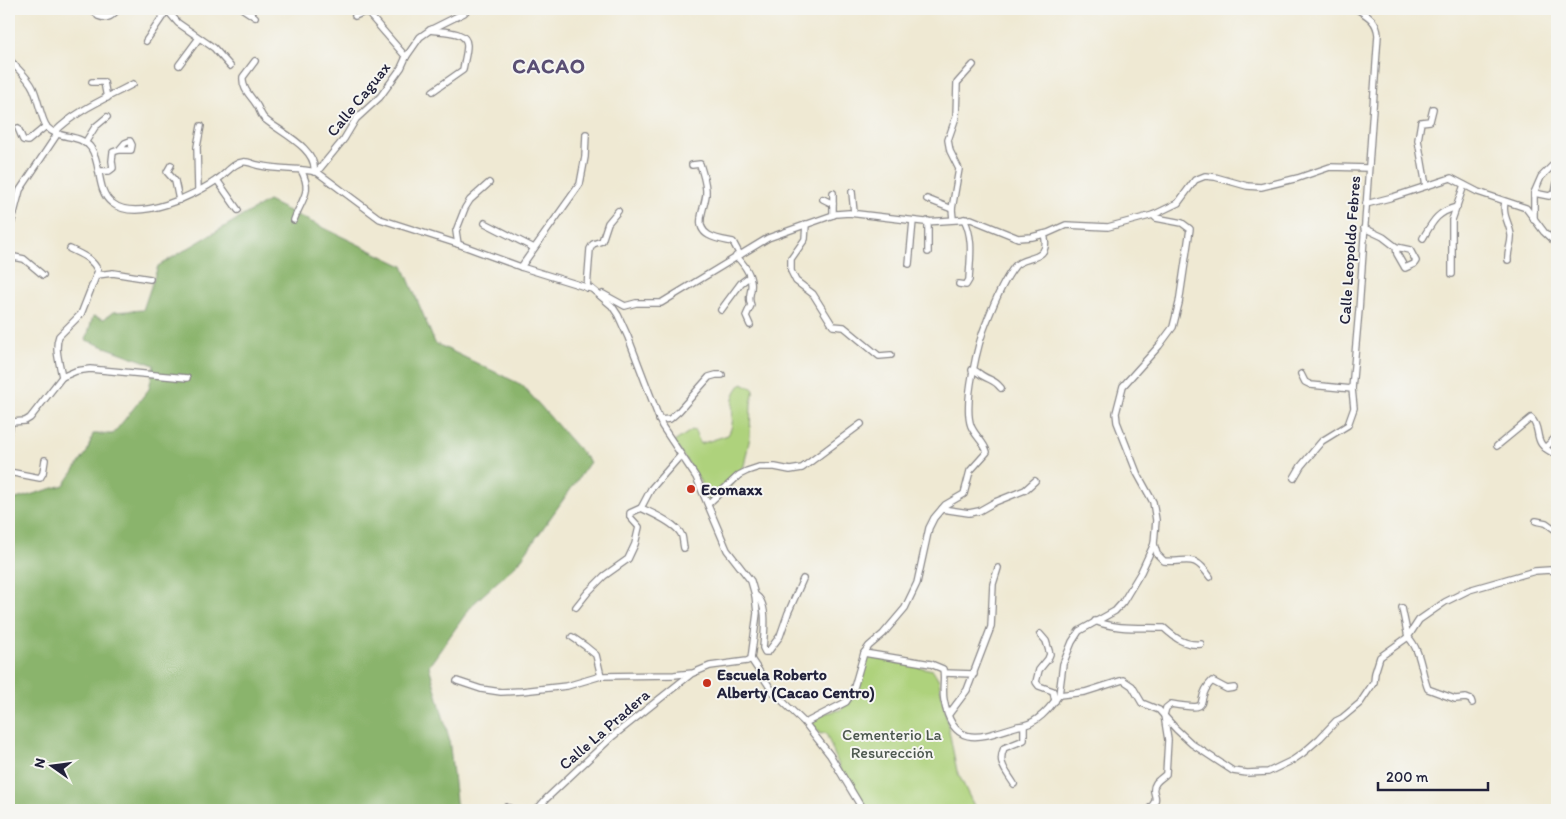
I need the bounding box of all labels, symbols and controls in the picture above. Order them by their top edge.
district label: CACAO [512,53,586,78]
street label: Calle Caguax [323,58,394,140]
street label: Calle Leopoldo Febres [1335,175,1364,325]
place label: Ecomaxx [701,480,763,499]
marker: Ecomaxx [685,483,697,495]
place label: Escuela Roberto Alberty (Cacao Centro) [716,665,875,703]
marker: Escuela Roberto Alberty (Cacao Centro) [701,677,713,689]
street label: Calle La Pradera [555,684,654,774]
park label: Cementerio La Resurección [842,725,943,762]
north arrow [28,742,78,792]
text: N [30,756,49,770]
scale bar [1378,759,1488,791]
text: 200 m [1386,768,1429,786]

